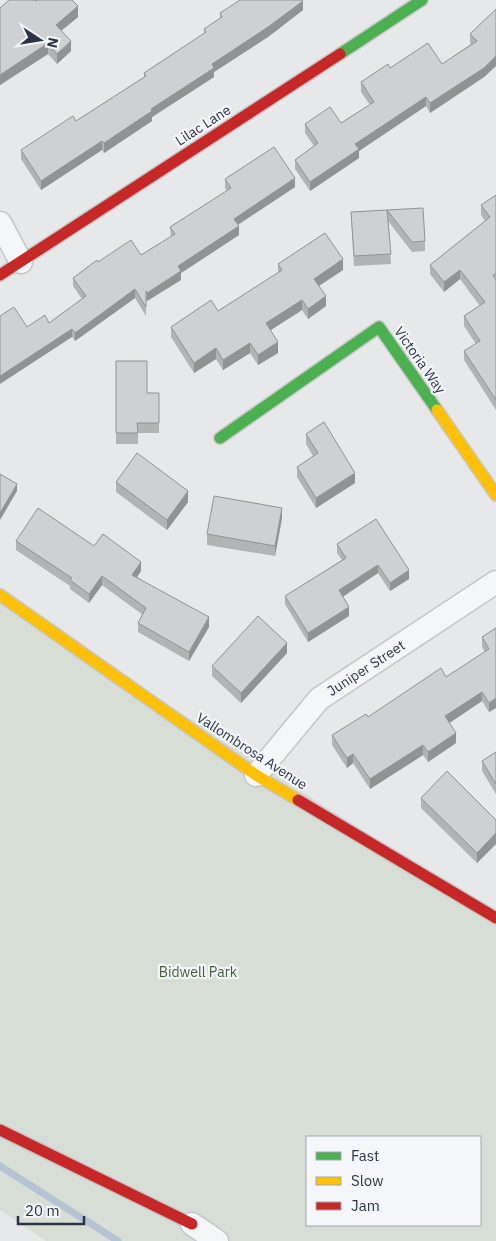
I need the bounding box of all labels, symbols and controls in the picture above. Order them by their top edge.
north arrow [15,15,65,65]
text: N [43,36,63,50]
street label: Lilac Lane [172,100,234,150]
street label: Victoria Way [390,323,450,397]
street label: Juniper Street [324,636,408,700]
street label: Vallombrosa Avenue [193,708,311,794]
park label: Bidwell Park [159,963,238,981]
legend [306,1136,481,1226]
text: Fast [351,1146,379,1165]
text: Slow [351,1171,384,1190]
scale bar [18,1194,84,1226]
text: Jam [351,1196,380,1215]
text: 20 m [25,1201,60,1220]

